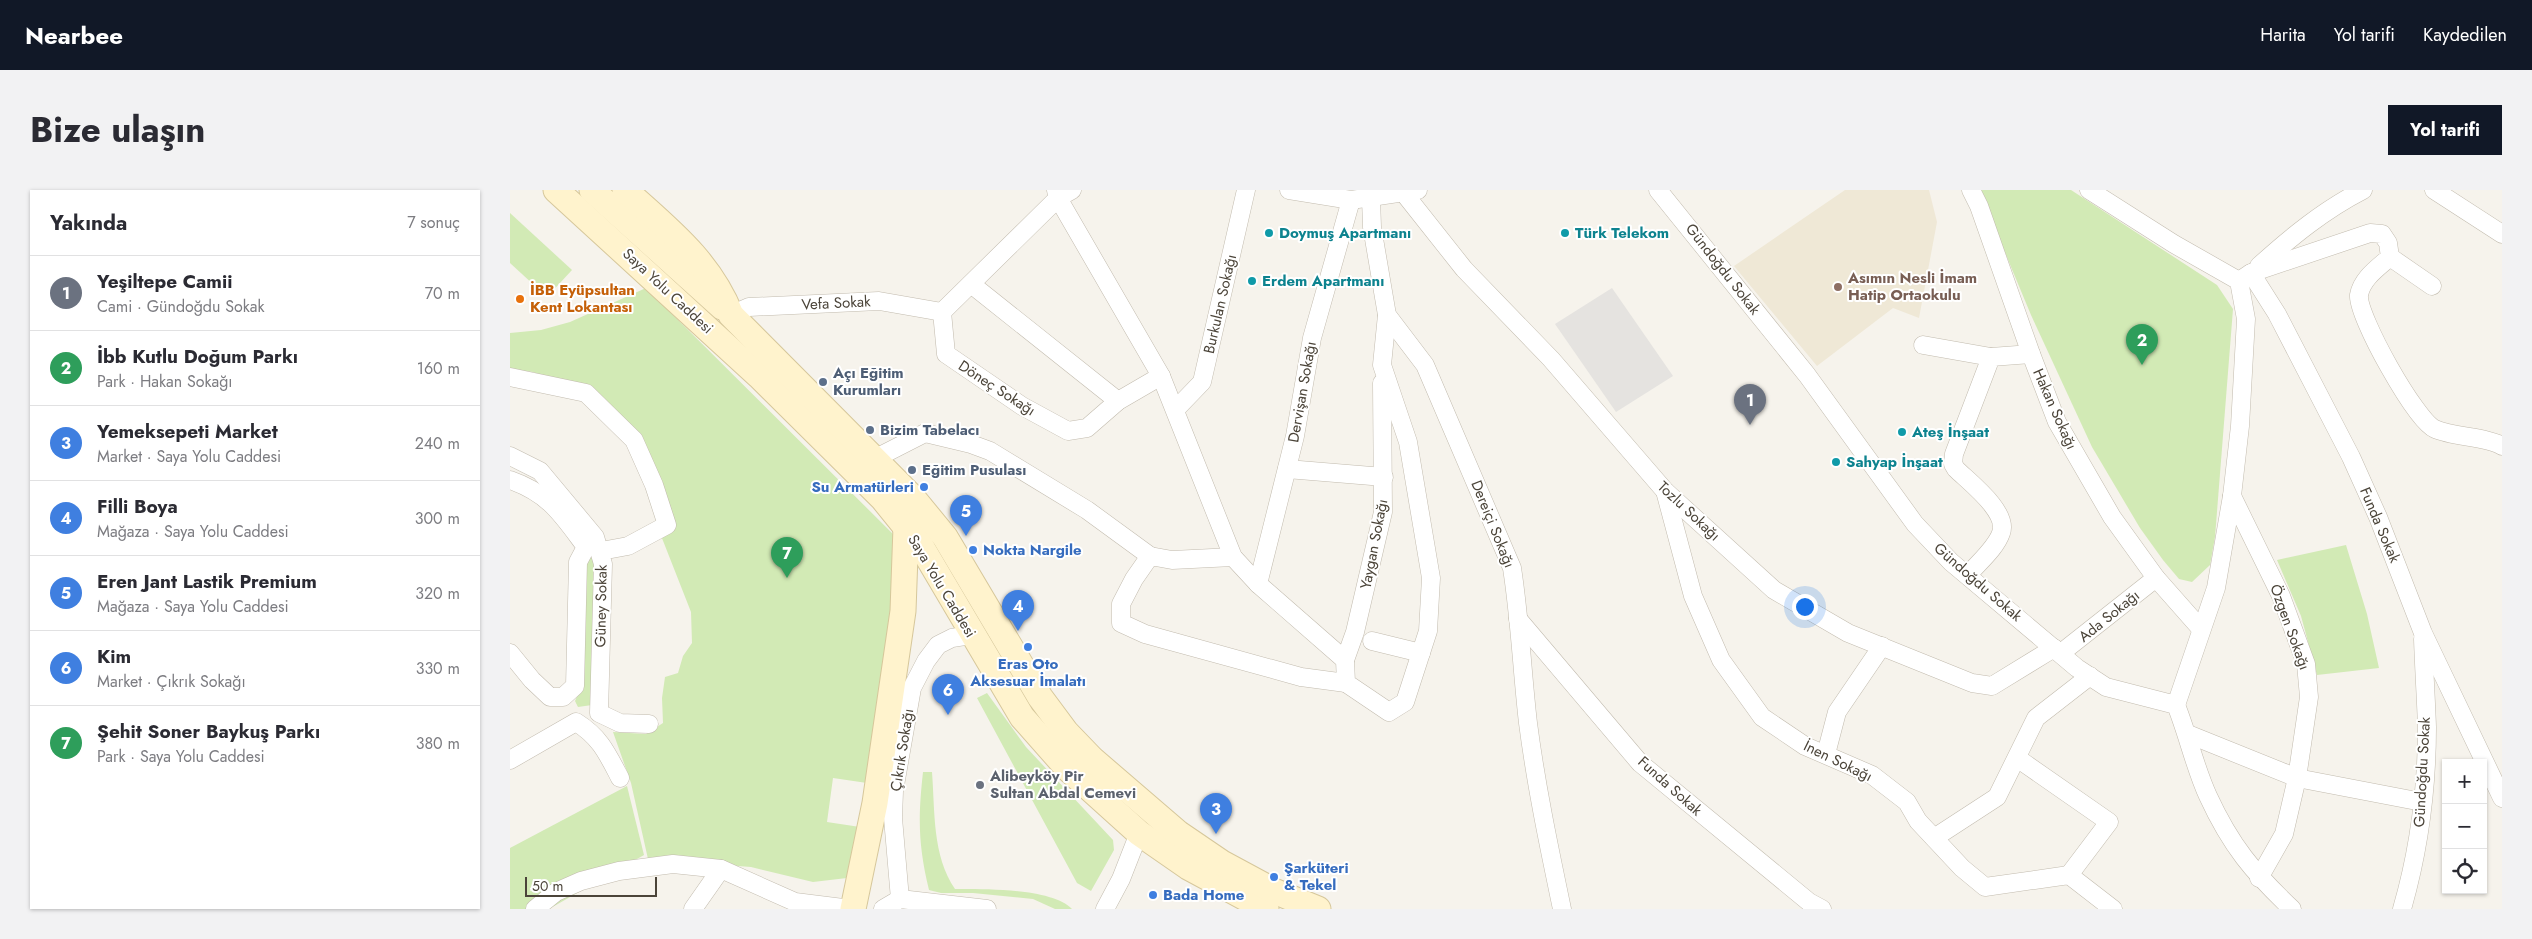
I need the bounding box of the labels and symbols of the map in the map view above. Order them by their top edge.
street label: Gündoğdu Sokak [1680,219,1766,320]
place label: Doymuş Apartmanı [1279,222,1411,244]
place label: Türk Telekom [1575,222,1669,244]
marker: Doymuş Apartmanı [1263,227,1275,239]
marker: Türk Telekom [1559,227,1571,239]
street label: Saya Yolu Caddesi [618,243,718,339]
street label: Burkulan Sokağı [1198,252,1242,356]
place label: Asımın Nesli İmam Hatip Ortaokulu [1847,267,1977,306]
place label: Erdem Apartmanı [1262,270,1384,292]
marker: Erdem Apartmanı [1246,275,1258,287]
place label: İBB Eyüpsultan Kent Lokantası [530,279,635,318]
marker: Asımın Nesli İmam Hatip Ortaokulu [1832,281,1844,293]
street label: Vefa Sokak [801,290,872,316]
marker: İBB Eyüpsultan Kent Lokantası [514,293,526,305]
pin: 2 [2126,324,2158,365]
street label: Dervişan Sokağı [1282,340,1322,444]
street label: Döneç Sokağı [954,355,1040,421]
place label: Açı Eğitim Kurumları [832,362,904,401]
street label: Hakan Sokağı [2027,365,2083,453]
marker: Açı Eğitim Kurumları [817,376,829,388]
pin: 1 [1734,384,1766,425]
place label: Bizim Tabelacı [880,419,979,441]
place label: Ateş İnşaat [1911,421,1989,443]
marker: Bizim Tabelacı [864,424,876,436]
marker: Ateş İnşaat [1896,426,1908,438]
place label: Sahyap İnşaat [1846,451,1943,473]
marker: Sahyap İnşaat [1830,456,1842,468]
place label: Eğitim Pusulası [922,459,1026,481]
marker: Eğitim Pusulası [906,464,918,476]
place label: Su Armatürleri [811,476,914,498]
street label: Tozlu Sokağı [1653,476,1725,546]
street label: Dereiçi Sokağı [1465,477,1521,571]
marker: Su Armatürleri [918,481,930,493]
street label: Funda Sokak [2354,484,2406,567]
pin: 5 [950,495,982,536]
street label: Yaygan Sokağı [1354,497,1394,591]
street label: Saya Yolu Caddesi [902,530,982,642]
pin: 7 [771,537,803,578]
street label: Gündoğdu Sokak [1929,537,2027,627]
place label: Nokta Nargile [983,539,1082,561]
marker: Nokta Nargile [967,544,979,556]
street label: Güney Sokak [589,564,613,648]
street label: Özgen Sokağı [2264,581,2316,673]
street label: Ada Sokağı [2074,585,2144,647]
pin: 4 [1002,590,1034,631]
your location [1792,594,1818,620]
marker: Eras Oto Aksesuar İmalatı [1022,641,1034,653]
place label: Eras Oto Aksesuar İmalatı [969,653,1086,692]
pin: 6 [932,674,964,715]
street label: Çıkrık Sokağı [885,707,919,793]
street label: Gündoğdu Sokak [2408,716,2436,828]
street label: İnen Sokağı [1800,735,1876,787]
street label: Funda Sokak [1633,751,1707,821]
place label: Alibeyköy Pir Sultan Abdal Cemevi [989,765,1136,804]
marker: Alibeyköy Pir Sultan Abdal Cemevi [974,779,986,791]
pin: 3 [1200,793,1232,834]
place label: Şarküteri & Tekel [1284,857,1349,896]
marker: Şarküteri & Tekel [1268,871,1280,883]
scale bar [525,874,658,897]
place label: Bada Home [1163,884,1245,906]
marker: Bada Home [1147,889,1159,901]

